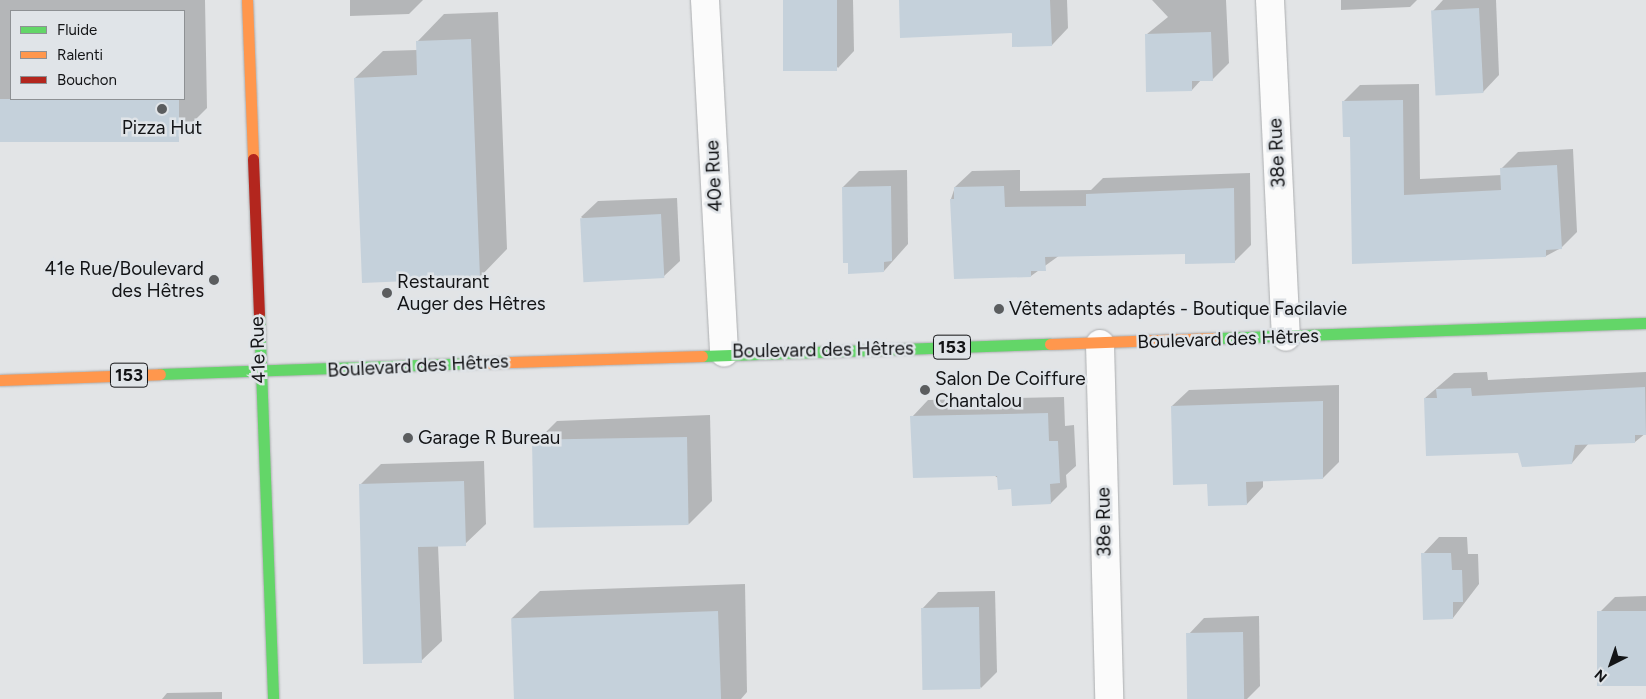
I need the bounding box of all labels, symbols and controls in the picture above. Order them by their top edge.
legend [10,10,185,100]
text: Fluide [57,21,97,39]
text: Ralenti [57,46,103,64]
text: Bouchon [57,71,117,89]
marker: Pizza Hut [156,103,168,115]
place label: Pizza Hut [122,117,202,139]
street label: 38e Rue [1264,117,1290,189]
street label: 40e Rue [701,139,727,213]
place label: 41e Rue/Boulevard des Hêtres [45,258,204,302]
place label: Restaurant Auger des Hêtres [397,271,546,315]
marker: 41e Rue/Boulevard des Hêtres [208,274,220,286]
marker: Restaurant Auger des Hêtres [381,287,393,299]
place label: Vêtements adaptés - Boutique Facilavie [1009,298,1347,320]
marker: Vêtements adaptés - Boutique Facilavie [993,303,1005,315]
street label: 41e Rue [245,316,271,384]
street label: Boulevard des Hêtres [1137,324,1319,354]
road number: 153 [932,332,972,362]
street label: Boulevard des Hêtres [732,337,914,363]
street label: Boulevard des Hêtres [327,350,509,382]
road number: 153 [109,360,149,390]
place label: Salon De Coiffure Chantalou [935,368,1086,412]
marker: Salon De Coiffure Chantalou [919,384,931,396]
place label: Garage R Bureau [418,427,560,449]
marker: Garage R Bureau [402,432,414,444]
street label: 38e Rue [1092,487,1116,557]
north arrow [1586,639,1636,689]
text: N [1591,666,1610,686]

